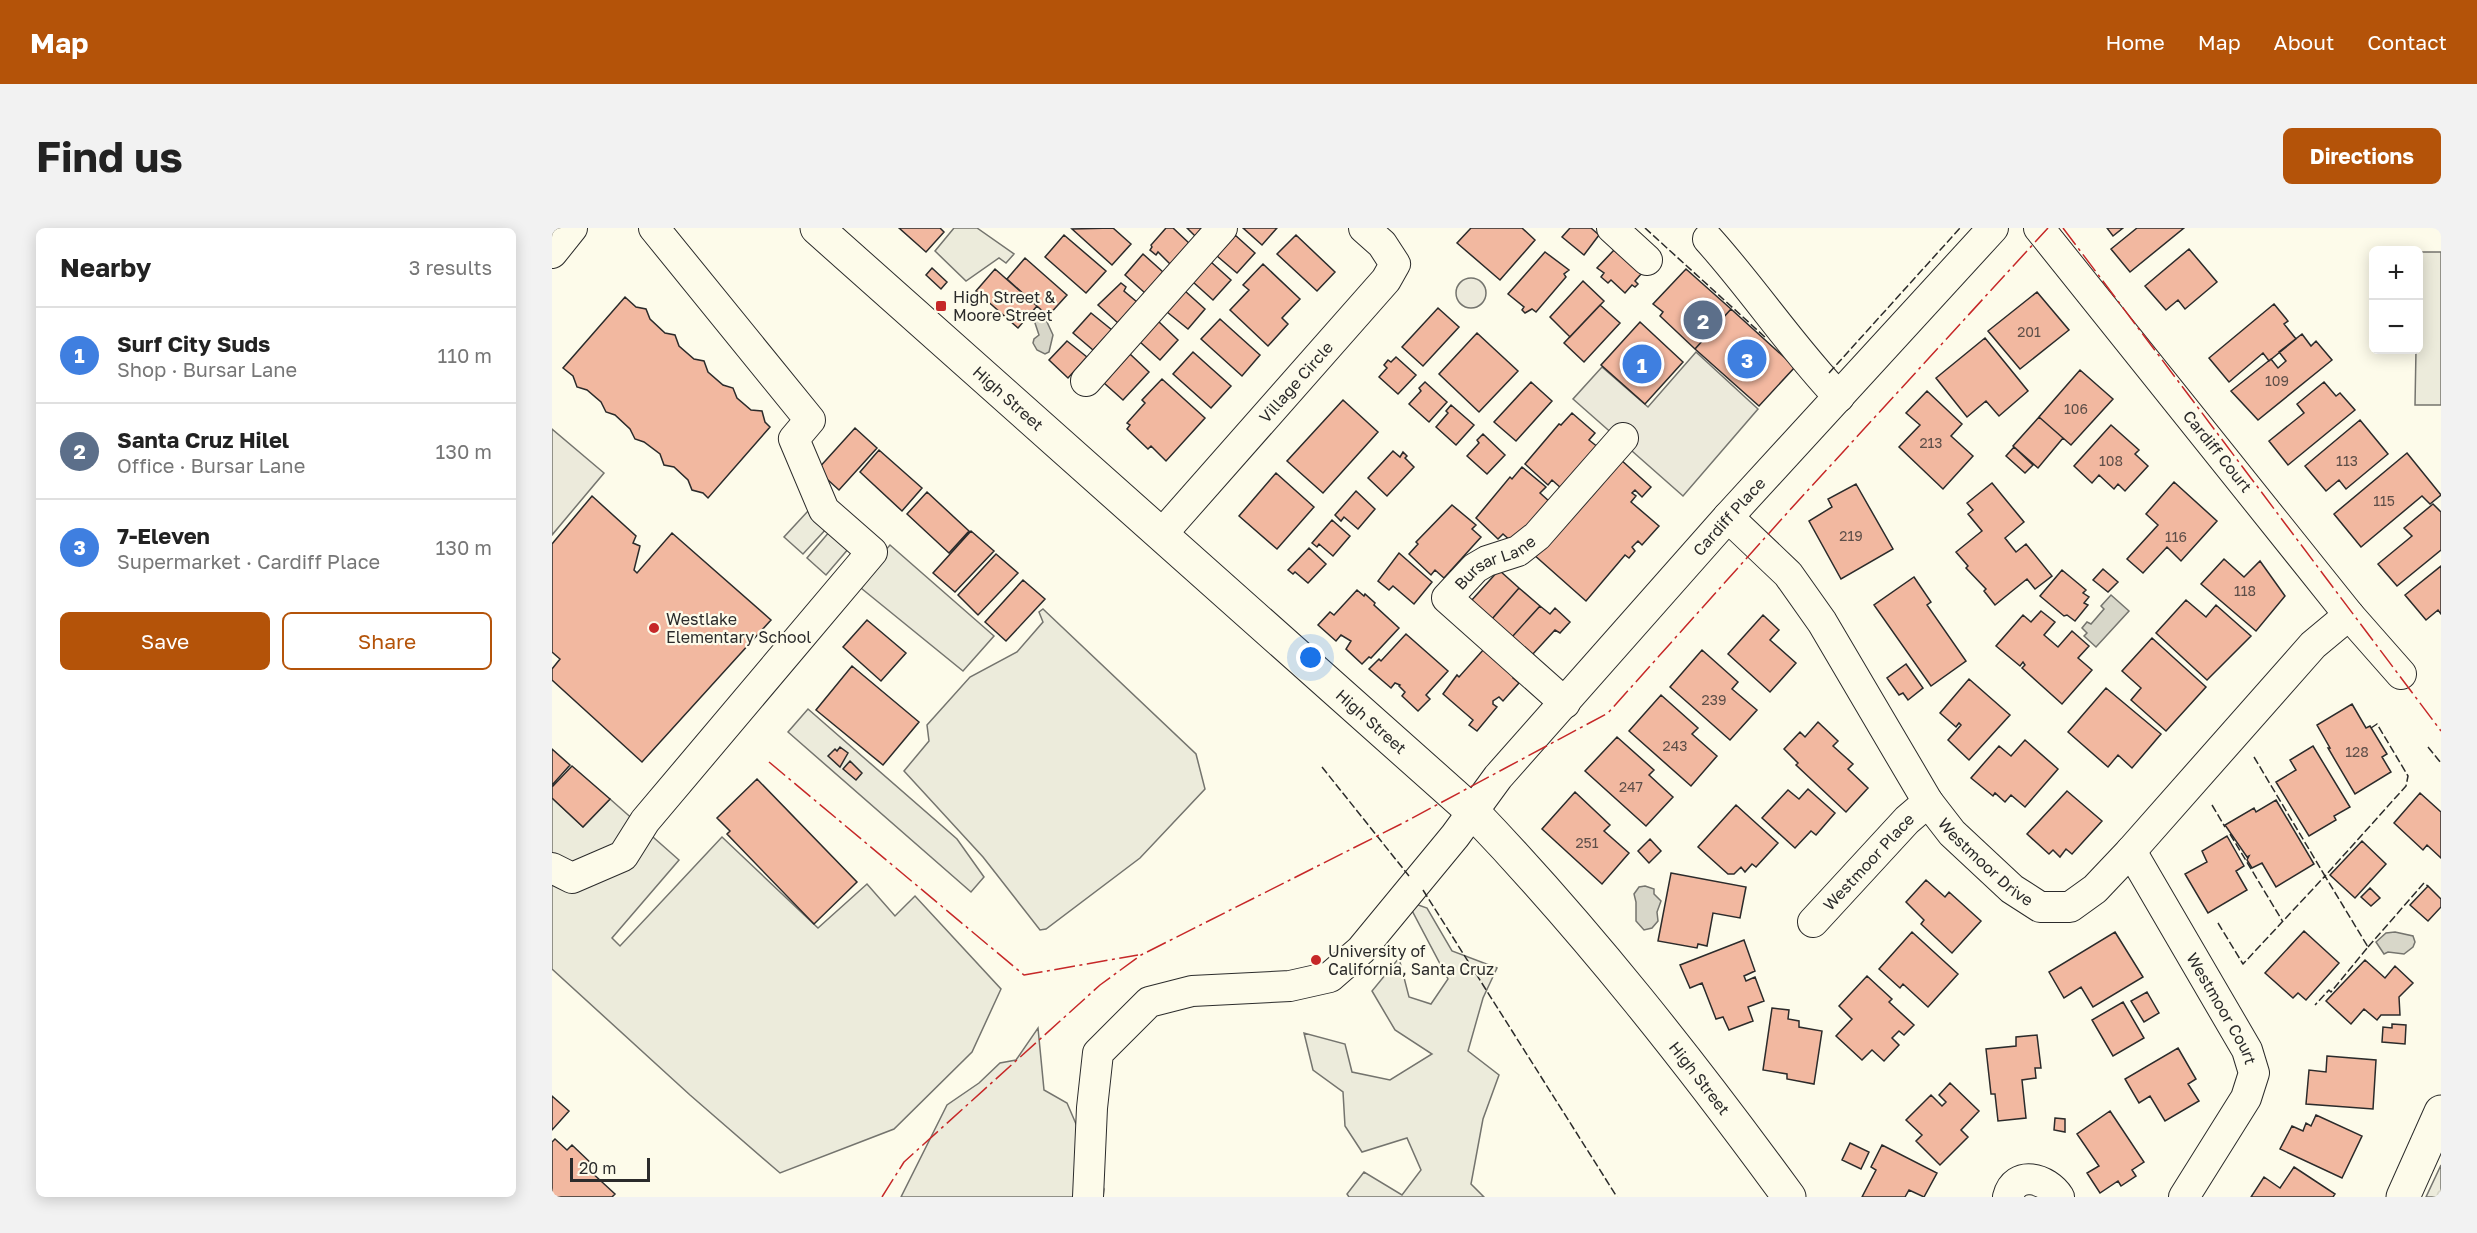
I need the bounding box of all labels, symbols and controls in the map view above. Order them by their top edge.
text: Map [30,26,88,59]
text: Home [2105,29,2165,55]
text: Map [2198,29,2241,55]
text: About [2274,29,2334,55]
text: Contact [2367,29,2447,55]
button: Directions [2283,128,2441,184]
text: Find us [36,131,183,181]
map controls [2369,246,2423,354]
button: + [2369,246,2423,300]
text: Nearby [60,252,151,283]
text: 3 results [409,255,492,279]
place label: High Street & Moore Street [953,287,1055,325]
pin: 2 [1684,298,1722,343]
marker: High Street & Moore Street [934,299,948,313]
button: − [2369,300,2423,354]
house number: 201 [2017,323,2041,340]
text: Surf City Suds [117,330,270,357]
pin: 3 [1728,336,1766,382]
street label: Village Circle [1255,337,1337,427]
pin: 1 [1622,342,1662,386]
text: 1 [74,343,85,367]
text: 110 m [438,343,492,367]
text: Shop · Bursar Lane [117,357,297,381]
street label: High Street [969,362,1048,435]
house number: 109 [2265,372,2289,389]
house number: 106 [2064,400,2088,417]
street label: Cardiff Court [2179,406,2257,496]
text: Santa Cruz Hilel [117,426,289,453]
house number: 213 [1919,434,1943,451]
text: 2 [73,439,86,463]
text: 130 m [436,439,492,463]
house number: 108 [2099,452,2123,469]
house number: 113 [2336,452,2358,469]
text: Office · Bursar Lane [117,453,305,477]
street label: Cardiff Place [1688,473,1769,560]
house number: 115 [2373,492,2395,509]
text: 7-Eleven [117,522,210,549]
house number: 219 [1839,527,1863,544]
house number: 116 [2165,528,2187,545]
street label: Bursar Lane [1450,531,1540,594]
text: 3 [73,535,86,559]
text: 130 m [436,535,492,559]
text: Supermarket · Cardiff Place [117,549,380,573]
house number: 118 [2234,582,2256,599]
place label: Westlake Elementary School [666,609,811,647]
button: Save [60,612,270,670]
button: Share [282,612,492,670]
marker: Westlake Elementary School [647,621,661,635]
your location [1296,643,1325,672]
street label: High Street [1332,685,1411,758]
house number: 239 [1702,691,1726,708]
house number: 243 [1663,737,1687,754]
house number: 128 [2345,743,2369,760]
house number: 247 [1619,778,1643,795]
street label: Westmoor Place [1819,809,1918,915]
street label: Westmoor Drive [1934,814,2037,910]
house number: 251 [1575,834,1599,851]
place label: University of California, Santa Cruz [1328,941,1494,979]
street label: Westmoor Court [2182,949,2261,1067]
marker: University of California, Santa Cruz [1309,953,1323,967]
street label: High Street [1665,1037,1734,1119]
scale bar [570,1155,650,1182]
text: 20 m [579,1158,616,1178]

